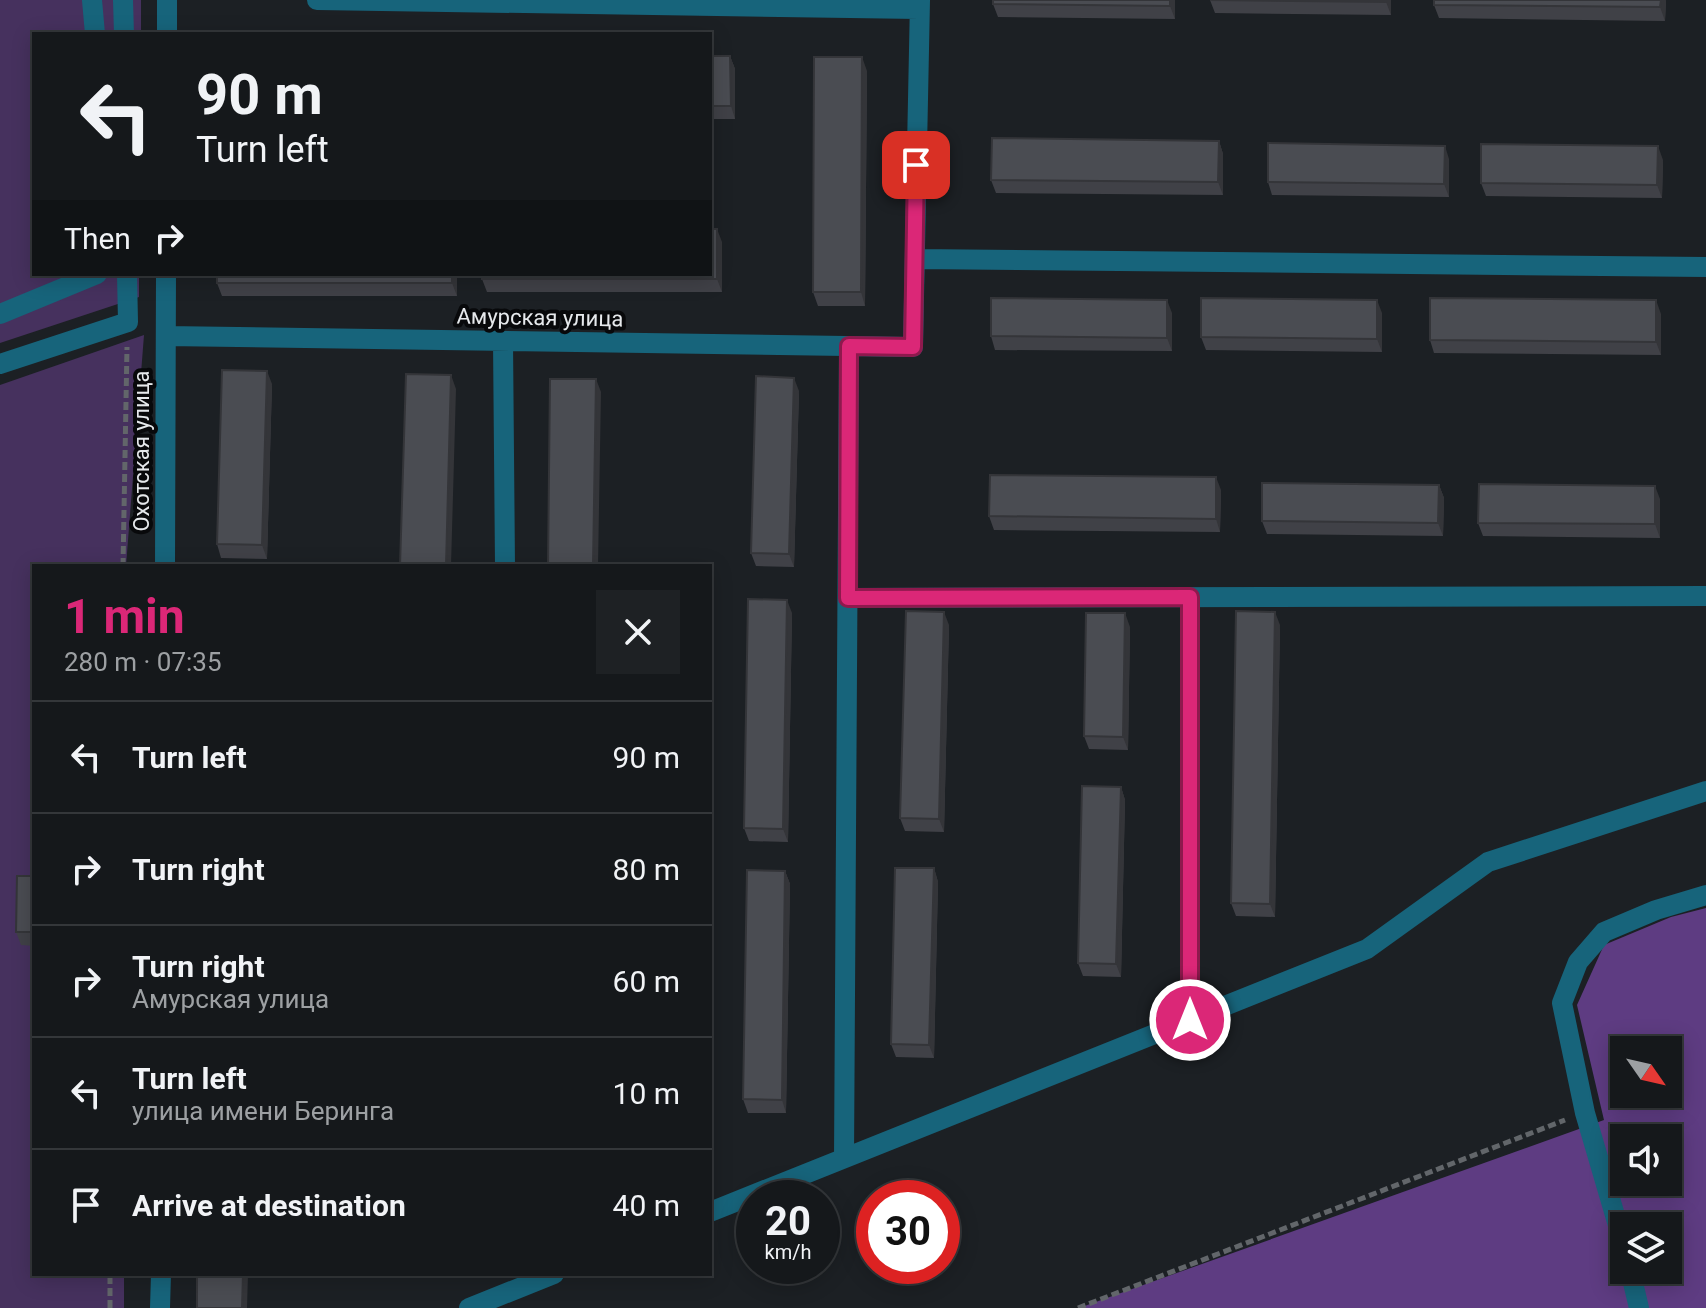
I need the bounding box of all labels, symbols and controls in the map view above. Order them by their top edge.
text: 90 m [196,62,323,128]
icon: left [64,64,168,168]
text: Turn left [196,129,329,171]
pin [882,131,950,199]
icon: arrive [894,143,938,187]
icon: right [147,216,191,260]
text: Then [64,221,131,256]
street label: Амурская улица [456,304,624,331]
street label: Охотская улица [129,370,154,532]
text: 1 min [64,588,185,645]
button: close [596,590,680,674]
text: 280 m · 07:35 [64,647,222,677]
icon: left [64,735,108,779]
text: Turn left [132,740,247,775]
text: 90 m [613,740,680,775]
icon: right [64,847,108,891]
text: Turn right [132,852,265,887]
text: 80 m [613,852,680,887]
text: Turn right [132,949,265,984]
icon: right [64,959,108,1003]
text: 60 m [613,964,680,999]
position arrow [1148,978,1232,1062]
text: Амурская улица [132,984,329,1014]
north arrow [1610,1036,1682,1108]
map controls [1610,1036,1682,1284]
text: Turn left [132,1061,247,1096]
icon: left [64,1071,108,1115]
text: 10 m [613,1076,680,1111]
text: улица имени Беринга [132,1096,394,1126]
button: sound [1610,1124,1682,1196]
speed limit sign: 30 [856,1180,960,1284]
icon: arrive [64,1183,108,1227]
text: Arrive at destination [132,1188,406,1223]
text: 40 m [613,1188,680,1223]
text: 20 [765,1198,811,1245]
button: layers [1610,1212,1682,1284]
text: km/h [765,1240,811,1264]

